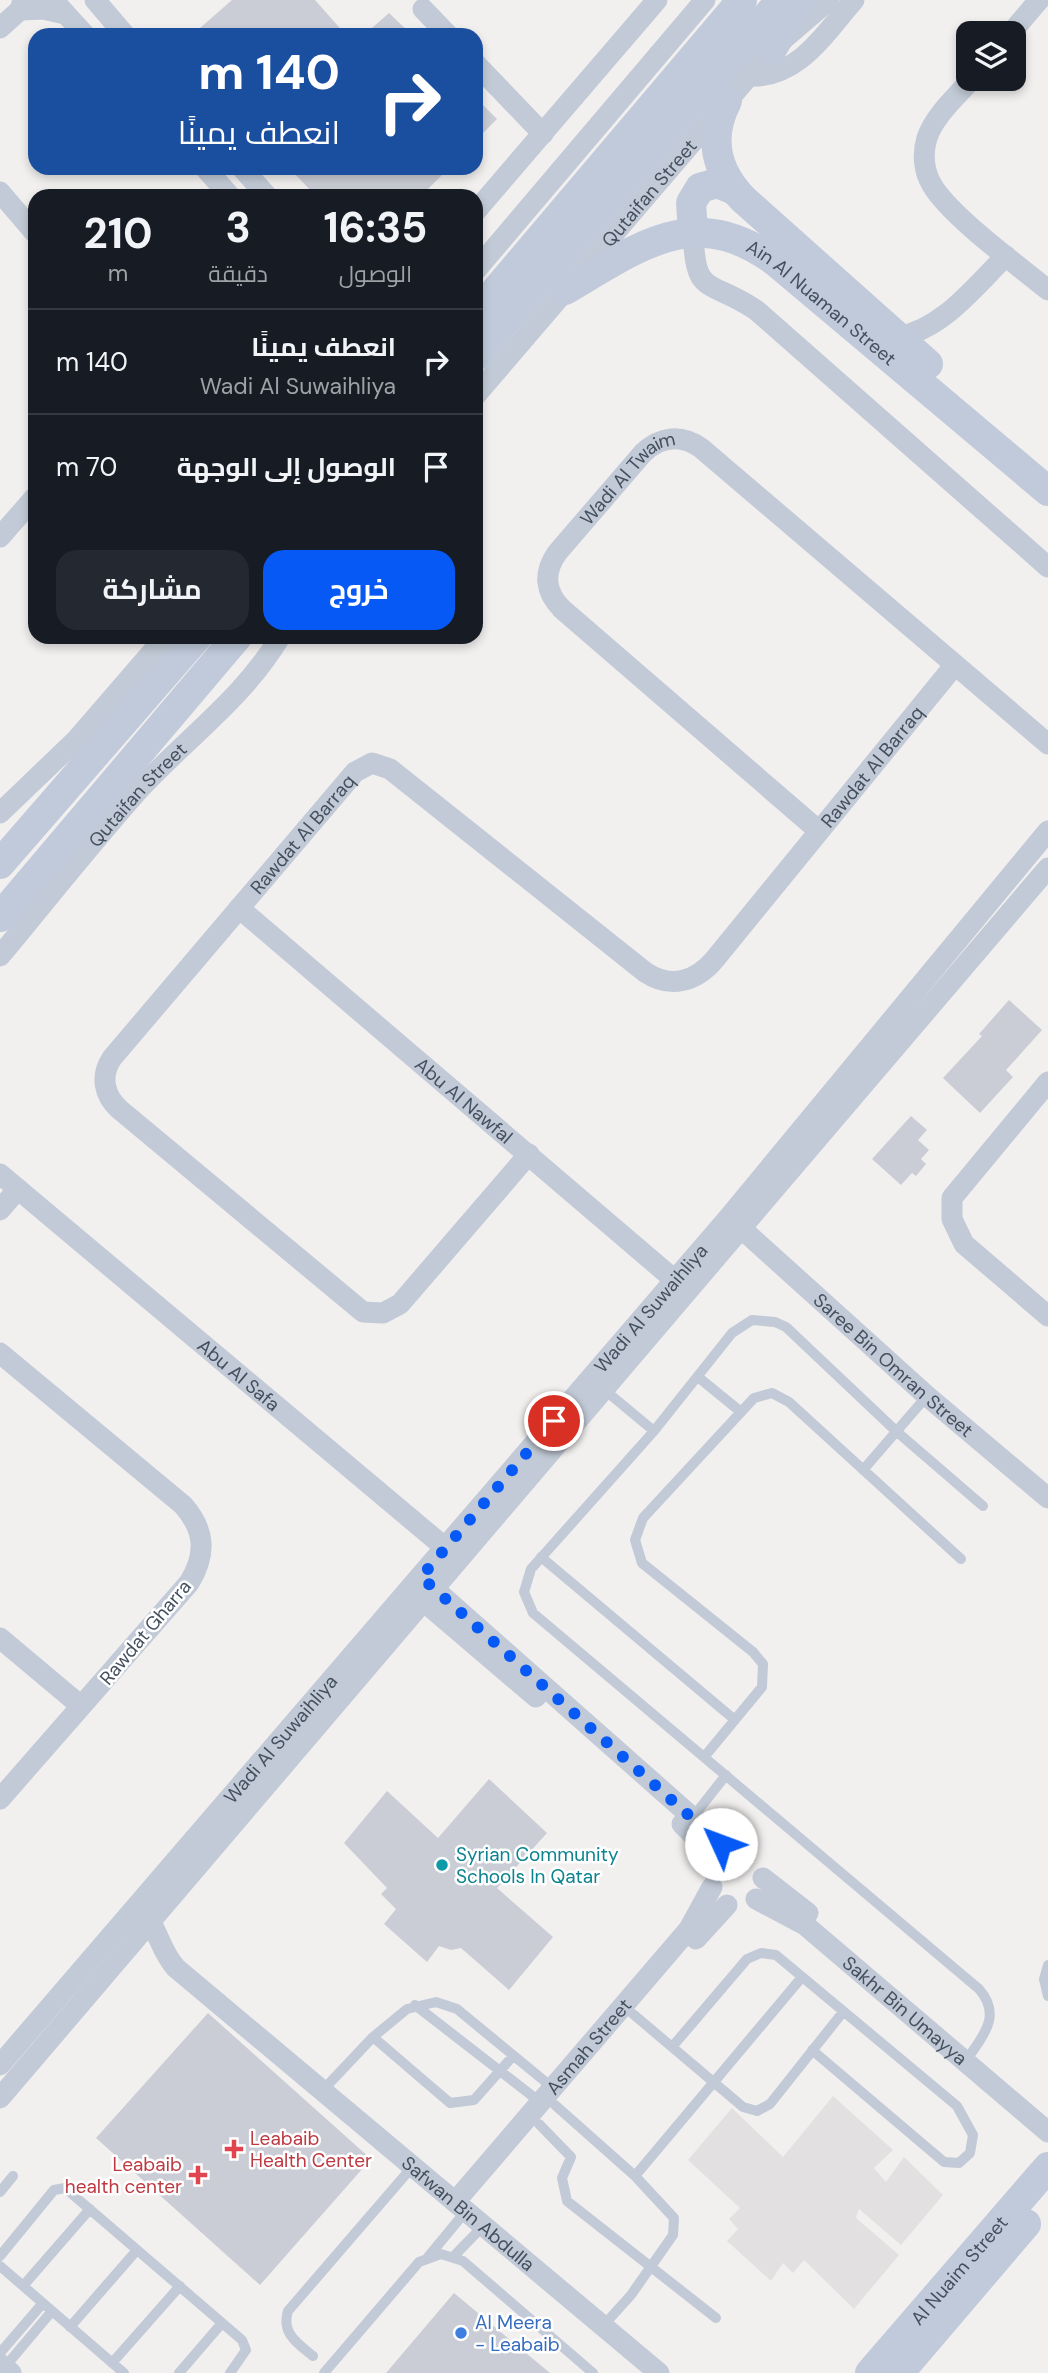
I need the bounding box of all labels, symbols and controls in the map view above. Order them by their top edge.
map controls [956,21,1026,91]
button: layers [956,21,1026,91]
text: 140 m [198,40,340,104]
icon: right [364,56,455,147]
text: انعطف يمينًا [178,112,340,154]
street label: Qutaifan Street [596,134,702,252]
text: 3 [225,200,251,255]
text: 16:35 [323,200,428,255]
text: 210 [84,206,153,261]
street label: Ain Al Nuaman Street [742,234,902,371]
text: m [108,258,128,288]
text: دقيقة [208,259,268,289]
text: الوصول [339,259,412,289]
text: انعطف يمينًا [251,330,396,364]
icon: right [417,343,455,381]
text: 140 m [56,345,128,379]
text: Wadi Al Suwaihliya [200,371,396,401]
street label: Wadi Al Twaim [575,426,678,531]
icon: arrive [417,448,455,486]
text: 70 m [56,450,117,484]
text: الوصول إلى الوجهة [177,450,396,484]
button: مشاركة [56,550,249,630]
button: خروج [263,550,455,630]
street label: Rawdat Al Barraq [815,701,929,833]
street label: Qutaifan Street [83,737,192,853]
street label: Rawdat Al Barraq [245,769,361,900]
street label: Abu Al Nawfal [410,1052,518,1149]
street label: Wadi Al Suwaihliya [589,1239,713,1378]
street label: Saree Bin Omran Street [808,1288,978,1443]
street label: Abu Al Safa [192,1333,285,1417]
pin [524,1391,584,1451]
icon: arrive [535,1402,573,1440]
street label: Rawdat Gharra [94,1575,197,1690]
street label: Wadi Al Suwaihliya [218,1670,343,1809]
position arrow [684,1807,758,1881]
place label: Syrian Community Schools In Qatar [456,1842,619,1889]
marker: Syrian Community Schools In Qatar [434,1857,450,1873]
street label: Sakhr Bin Umayya [837,1950,972,2071]
street label: Asmah Street [540,1993,637,2100]
place label: Leabaib Health Center [250,2126,372,2173]
marker: Leabaib Health Center [224,2139,244,2159]
street label: Safwan Bin Abdulla [396,2151,540,2277]
place label: Leabaib health center [65,2152,182,2199]
marker: Leabaib health center [188,2165,208,2185]
street label: Al Nuaim Street [905,2211,1013,2330]
place label: Al Meera - Leabaib [475,2310,560,2357]
marker: Al Meera - Leabaib [453,2325,469,2341]

